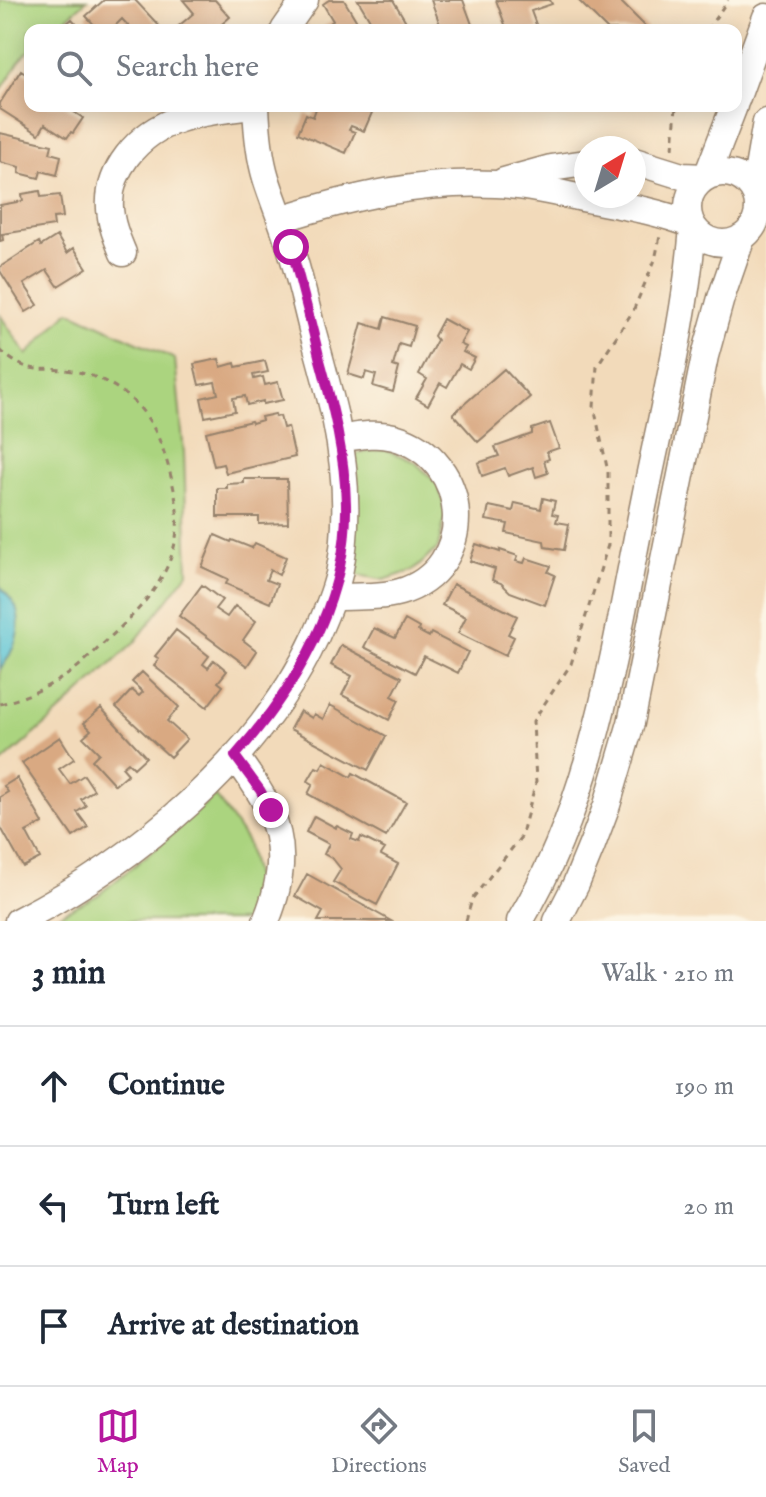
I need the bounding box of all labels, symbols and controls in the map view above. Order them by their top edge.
search box [24,24,742,112]
icon: search [52,46,96,90]
text: Search here [116,49,259,87]
north arrow [574,136,646,208]
route start [273,229,309,265]
route end [253,792,289,828]
text: 3 min [32,952,106,995]
text: Walk · 210 m [601,957,734,990]
icon: ahead [32,1064,76,1108]
text: Continue [108,1067,225,1105]
text: 190 m [674,1070,734,1103]
icon: left [32,1184,76,1228]
text: Turn left [108,1187,219,1225]
text: 20 m [683,1190,734,1223]
icon: arrive [32,1304,76,1348]
text: Arrive at destination [108,1307,359,1345]
tab: Map [96,1404,140,1480]
tab: Directions [331,1404,427,1480]
tab: Saved [618,1404,670,1480]

